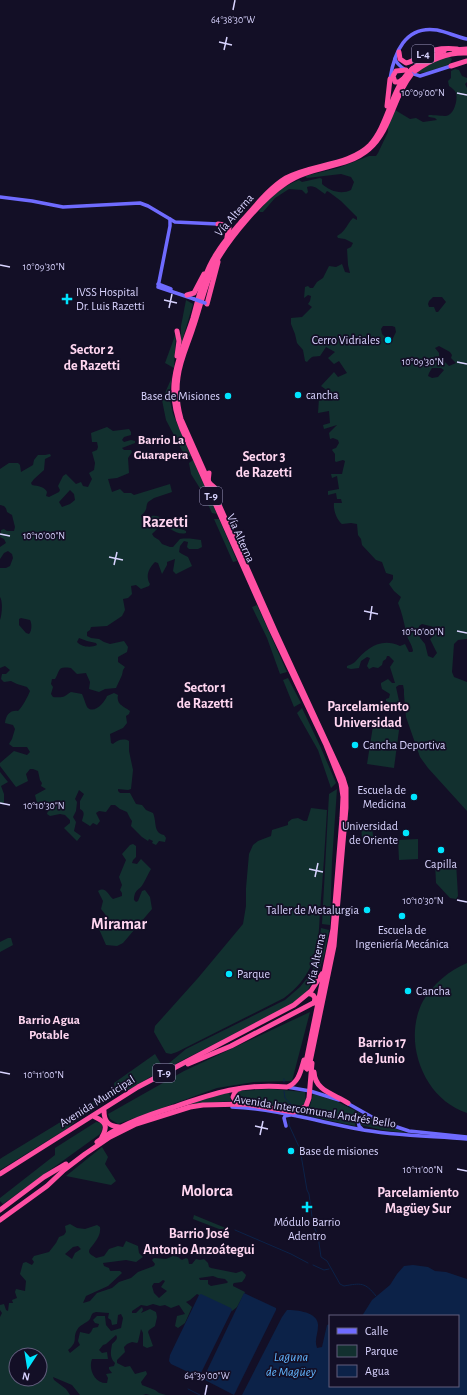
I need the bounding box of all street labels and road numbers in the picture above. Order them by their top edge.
road number: L-4 [412,45,434,63]
street label: Vía Alterna [212,191,256,239]
road number: T-9 [200,487,222,505]
street label: Vía Alterna [225,512,257,565]
street label: Vía Alterna [305,932,327,986]
road number: T-9 [153,1064,175,1082]
street label: Avenida Municipal [57,1073,137,1129]
street label: Avenida Intercomunal Andrés Bello [233,1092,397,1130]

